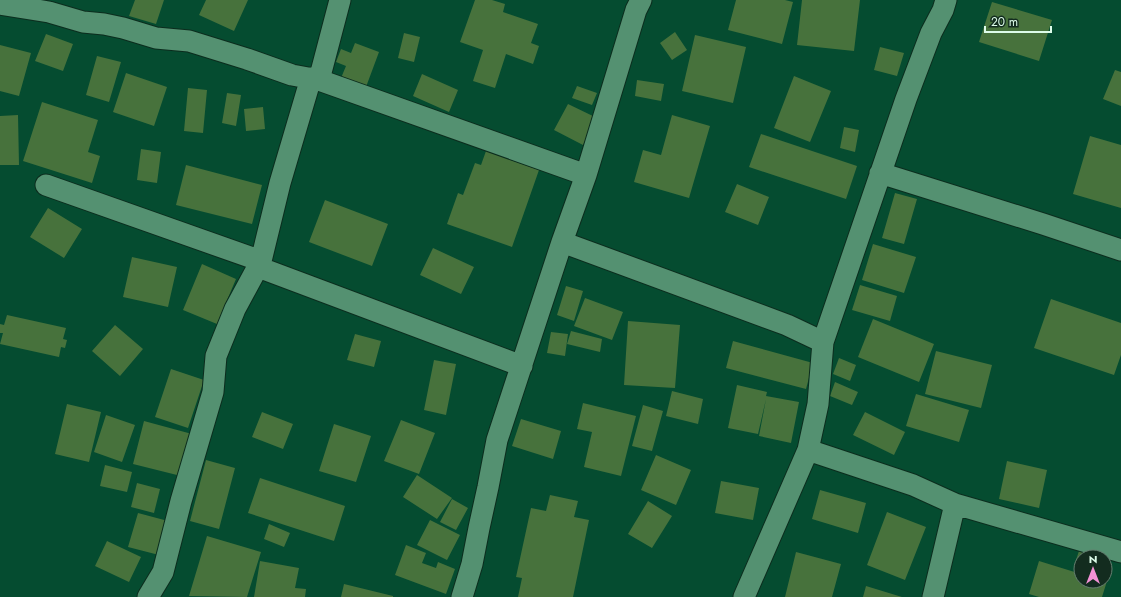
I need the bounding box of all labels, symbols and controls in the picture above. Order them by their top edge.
scale bar [985,8,1051,34]
text: 20 m [991,13,1018,31]
north arrow [1073,549,1113,589]
text: N [1089,551,1097,567]

